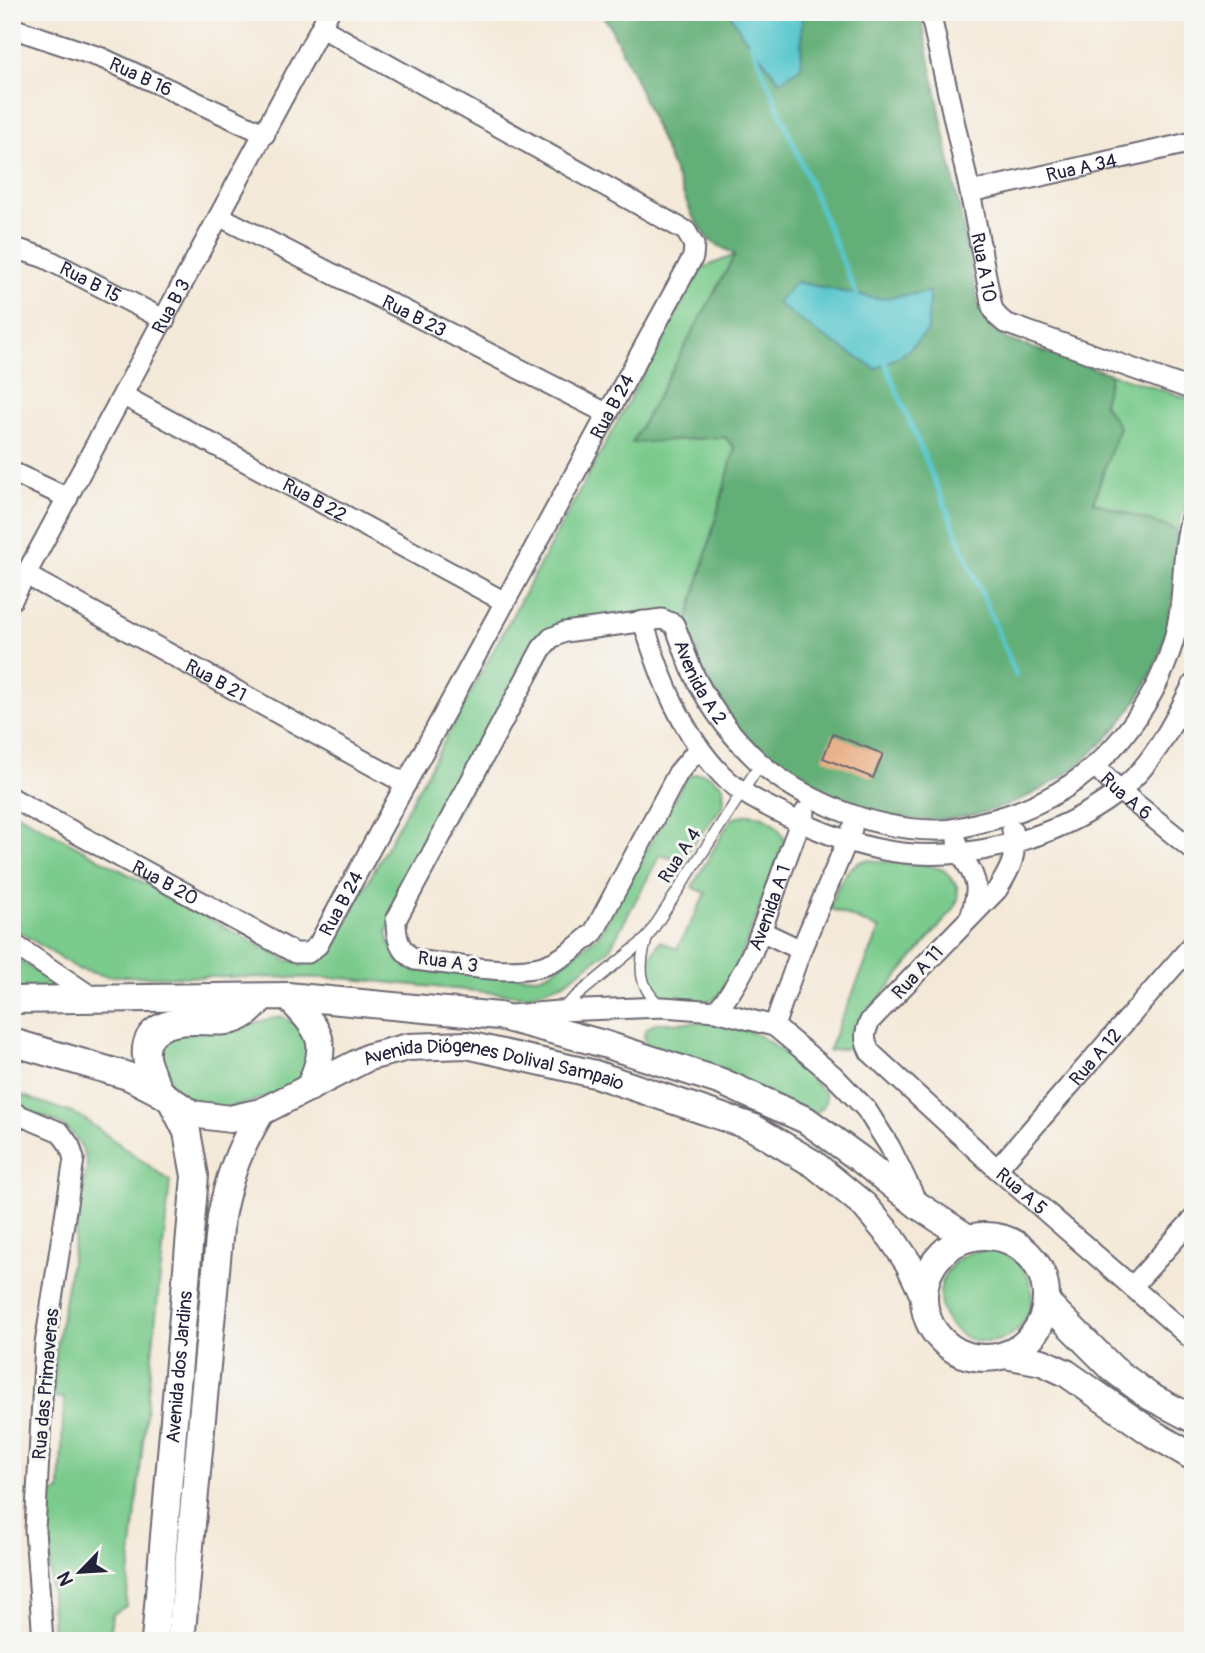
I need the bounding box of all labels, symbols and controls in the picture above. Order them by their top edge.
street label: Rua B 16 [105,52,176,102]
street label: Rua A 34 [1044,148,1119,188]
street label: Rua A 10 [965,231,1002,304]
street label: Rua B 15 [55,257,125,308]
street label: Rua B 3 [147,275,196,338]
street label: Rua B 23 [378,290,450,343]
street label: Rua B 24 [585,370,640,443]
street label: Rua B 22 [278,473,351,527]
street label: Avenida A 2 [668,637,732,730]
street label: Rua B 21 [181,654,251,707]
street label: Rua A 6 [1095,767,1157,825]
street label: Rua A 4 [653,823,707,888]
street label: Rua B 20 [128,855,202,911]
street label: Avenida A 1 [743,862,796,954]
street label: Rua B 24 [314,867,369,940]
street label: Rua A 11 [887,941,949,1005]
street label: Rua A 3 [416,946,480,978]
street label: Rua A 12 [1064,1024,1127,1091]
street label: Avenida Diógenes Dolival Sampaio [358,1034,627,1096]
street label: Rua A 5 [991,1163,1052,1220]
street label: Avenida dos Jardins [161,1289,198,1444]
street label: Rua das Primaveras [27,1307,65,1461]
north arrow [46,1538,116,1608]
text: N [52,1568,79,1590]

